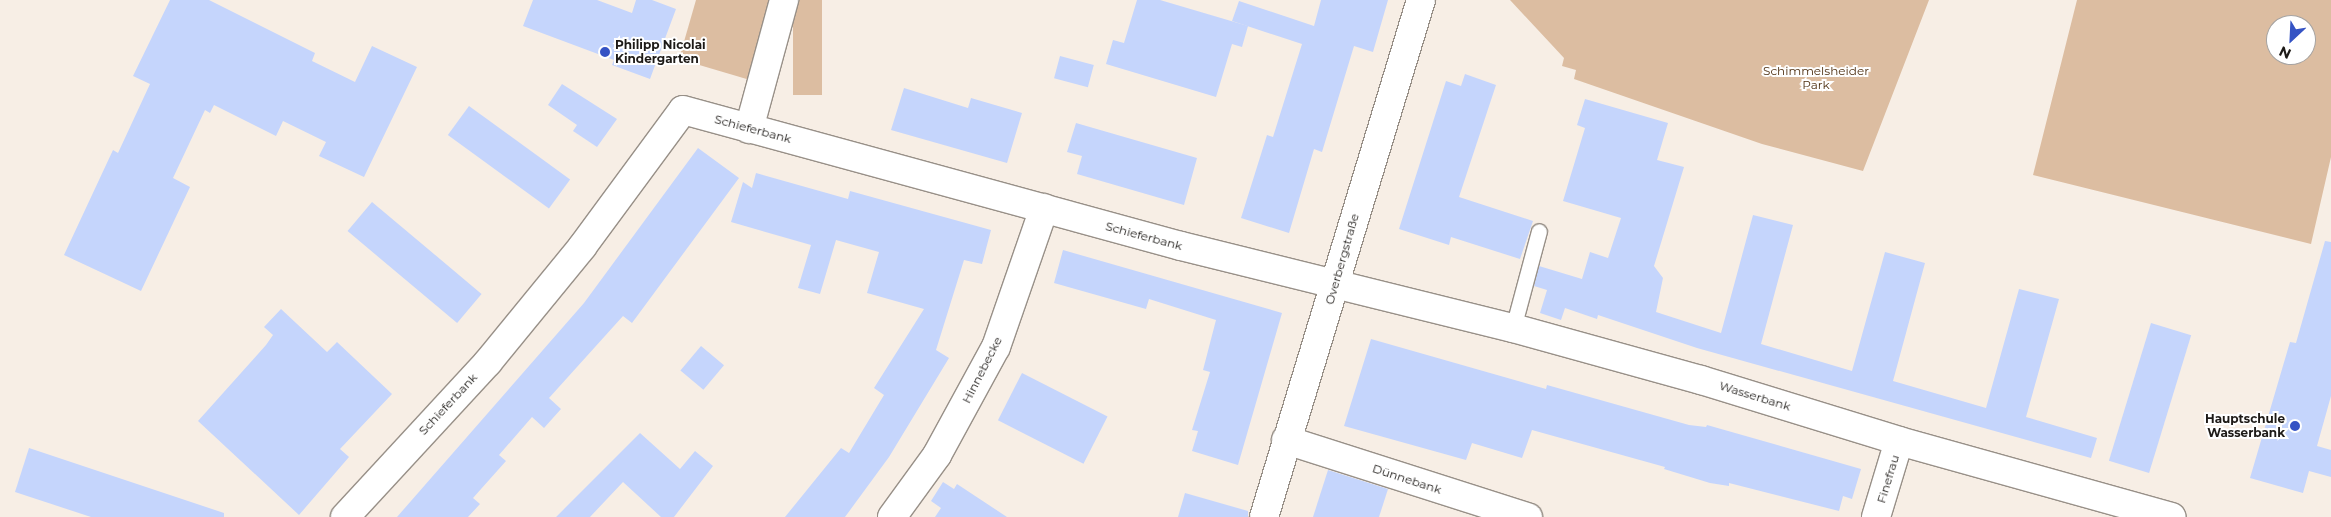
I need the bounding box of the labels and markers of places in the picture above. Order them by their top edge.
place label: Philipp Nicolai Kindergarten [615,38,706,66]
marker: Philipp Nicolai Kindergarten [599,46,611,58]
place label: Hauptschule Wasserbank [2205,412,2285,440]
marker: Hauptschule Wasserbank [2289,420,2301,432]

